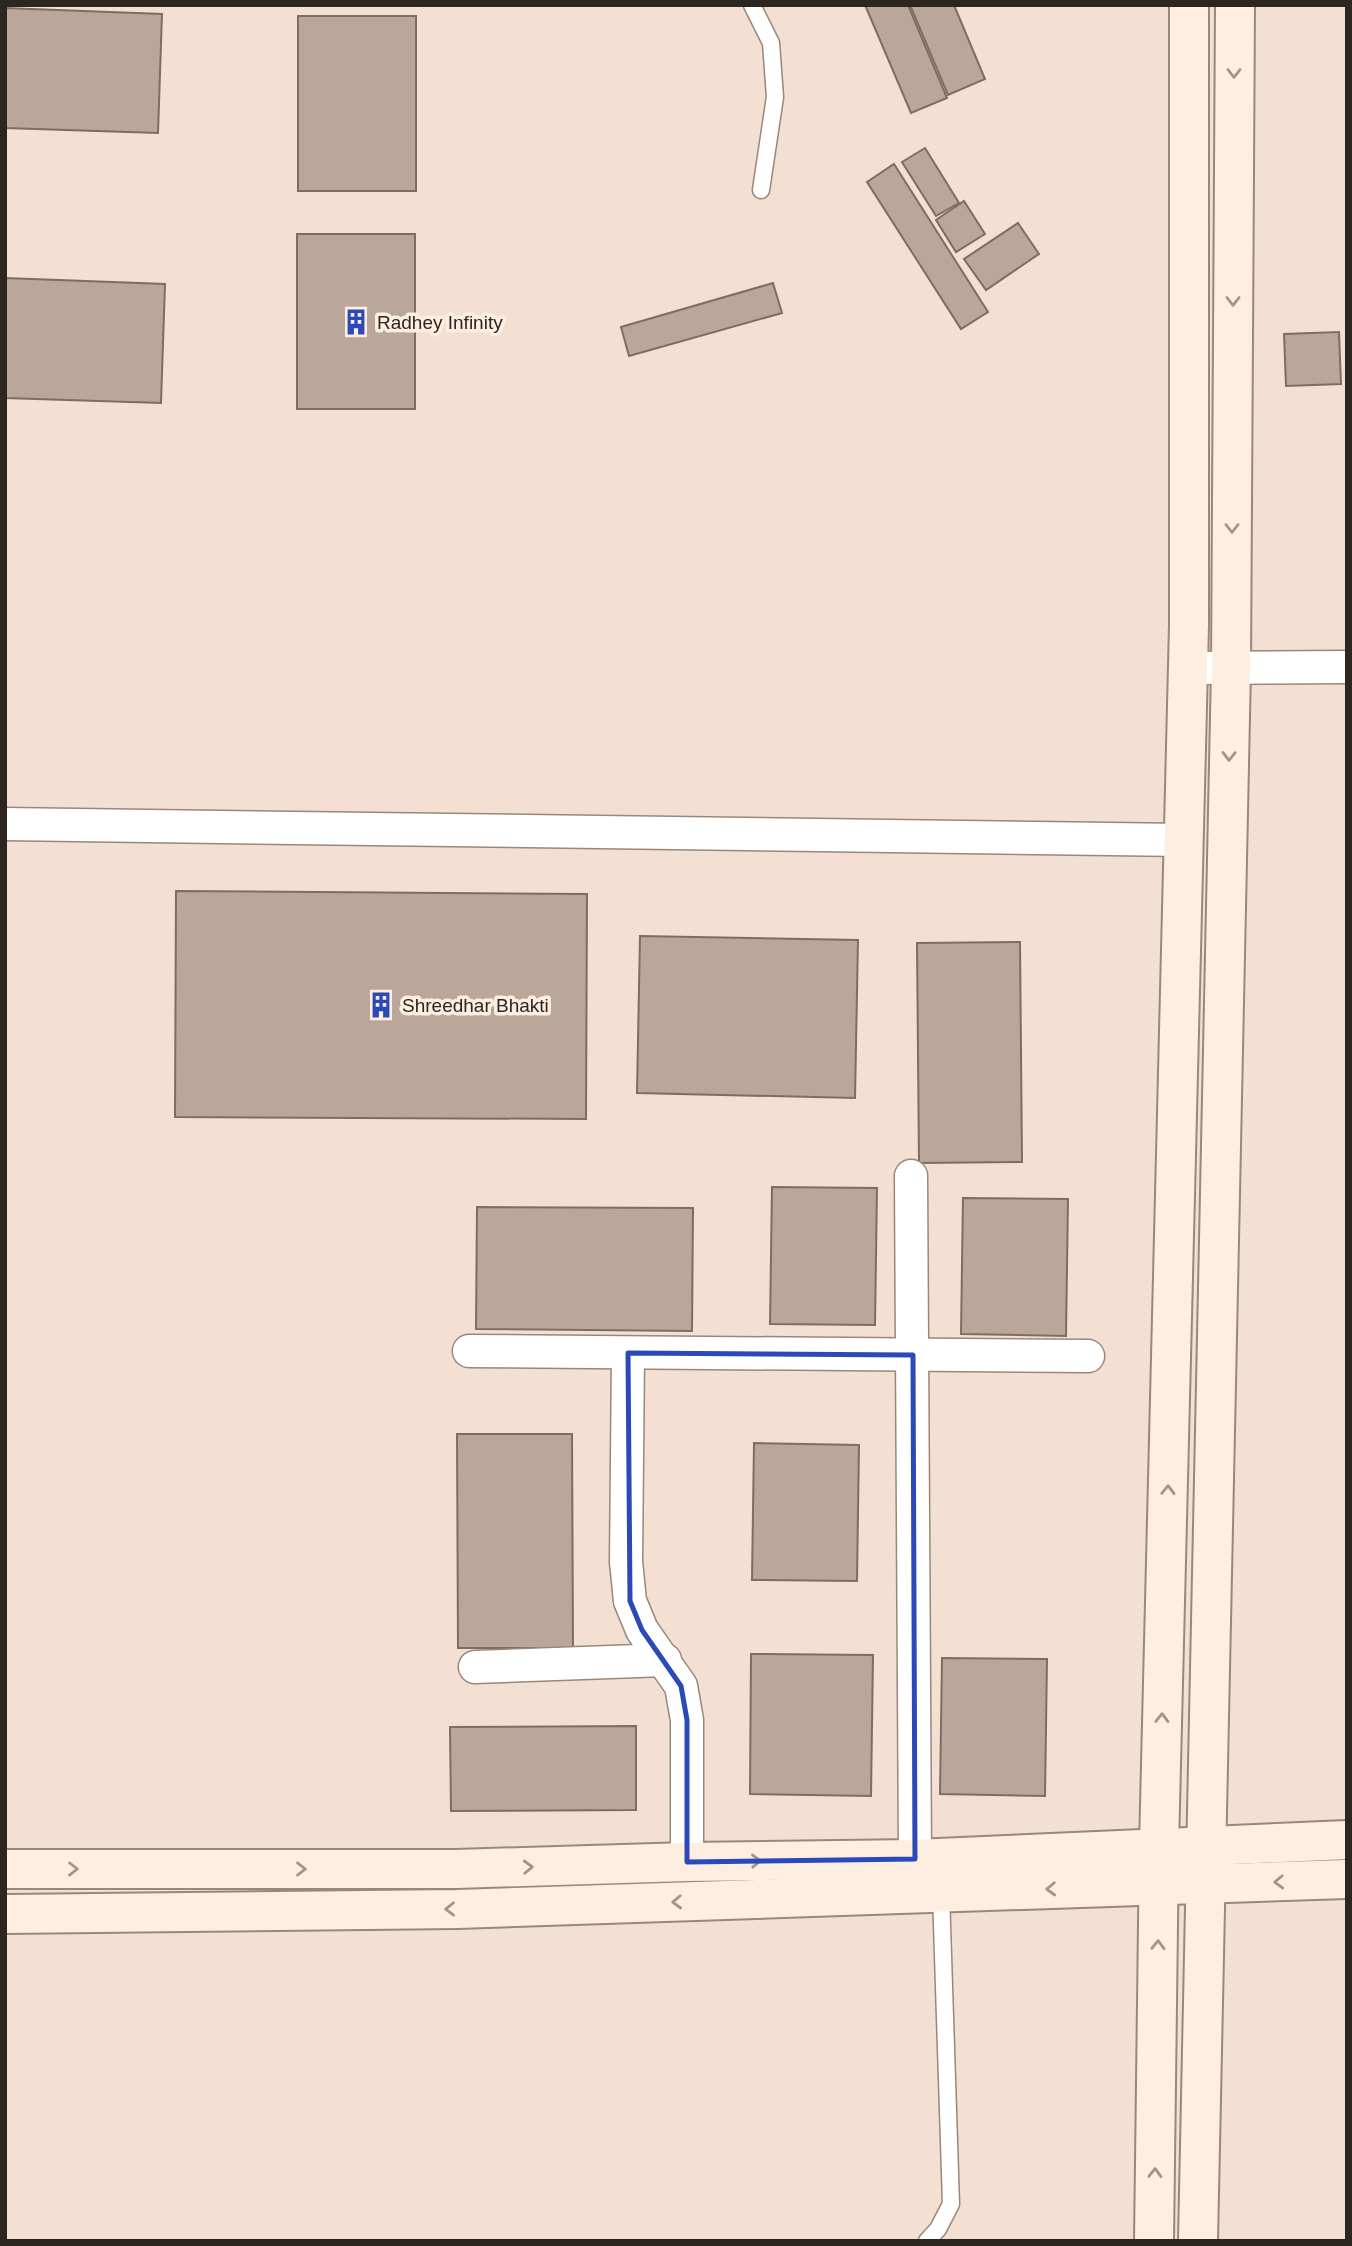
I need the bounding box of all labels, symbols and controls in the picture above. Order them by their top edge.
one-way arrow [1226,69,1242,79]
one-way arrow [1225,296,1241,307]
building icon: Radhey Infinity [341,307,371,337]
place label: Radhey Infinity [377,312,503,333]
one-way arrow [1224,524,1240,534]
one-way arrow [1221,751,1237,762]
building icon: Shreedhar Bhakti [366,990,396,1020]
place label: Shreedhar Bhakti [402,995,549,1016]
one-way arrow [1160,1484,1176,1495]
one-way arrow [1155,1712,1170,1723]
one-way arrow [751,1853,762,1869]
one-way arrow [524,1859,534,1875]
one-way arrow [69,1861,79,1877]
one-way arrow [296,1861,307,1877]
one-way arrow [1273,1874,1284,1889]
one-way arrow [1045,1882,1056,1897]
one-way arrow [671,1894,682,1909]
one-way arrow [444,1901,454,1917]
one-way arrow [1151,1939,1166,1950]
one-way arrow [1147,2167,1163,2177]

